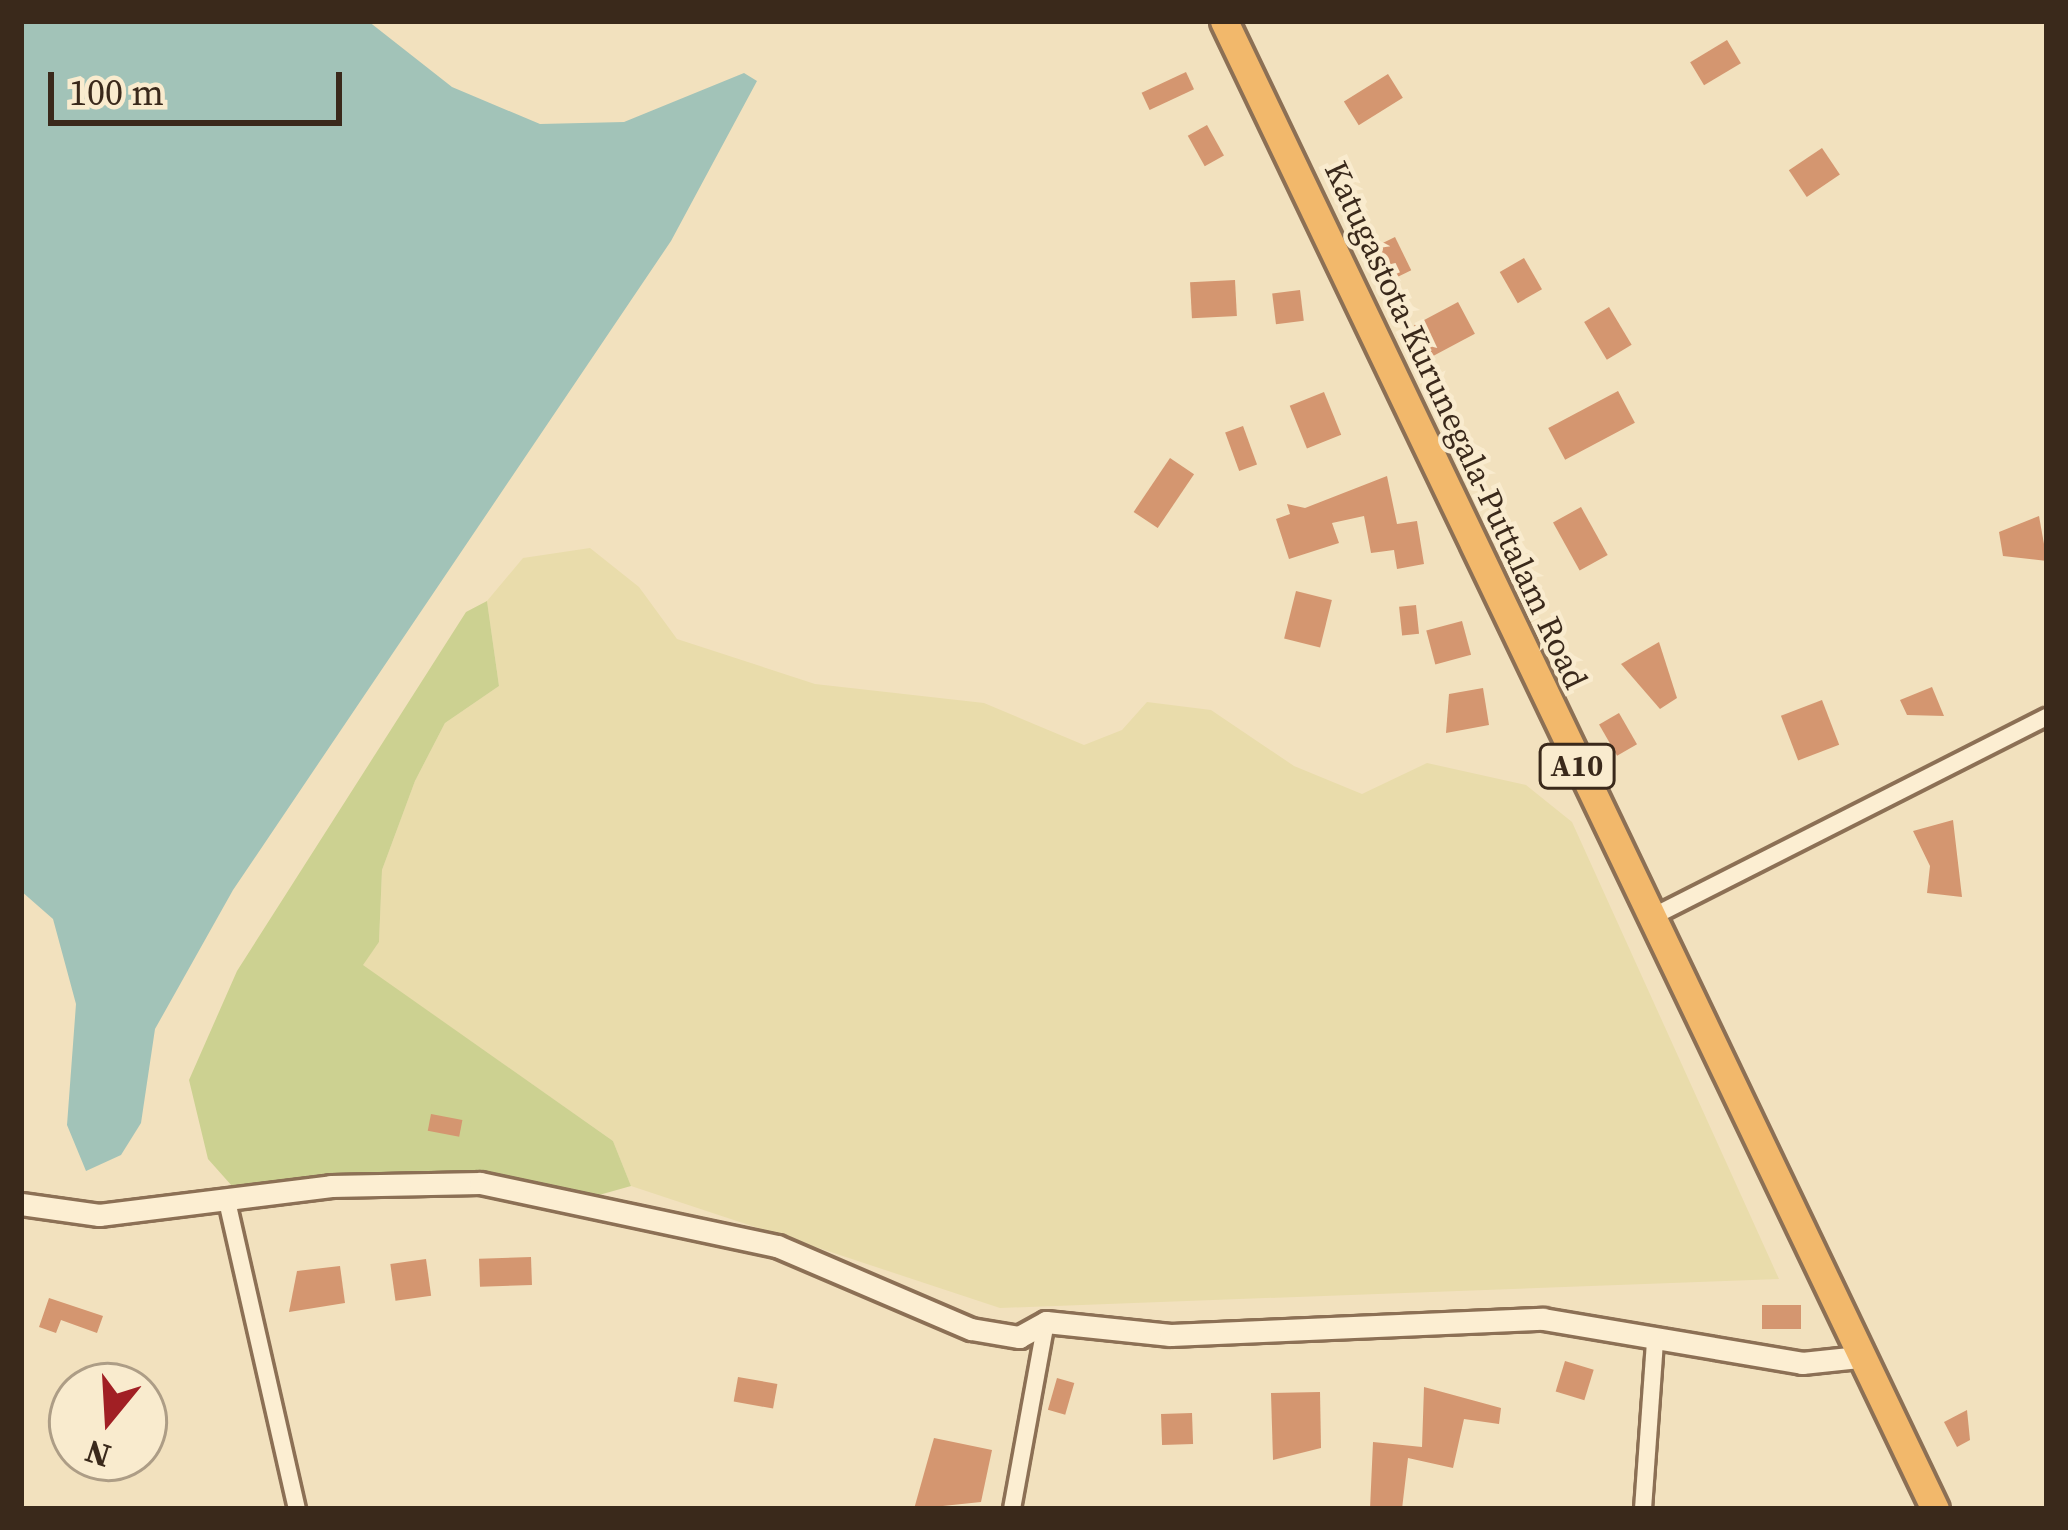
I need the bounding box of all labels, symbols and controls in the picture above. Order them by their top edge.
scale bar [54,48,348,122]
text: 100 m [69,68,164,117]
street label: Katugastota-Kurunegala-Puttalam Road [1316,155,1596,695]
road number: A10 [1538,742,1616,790]
north arrow [48,1362,168,1482]
text: N [79,1429,116,1479]

